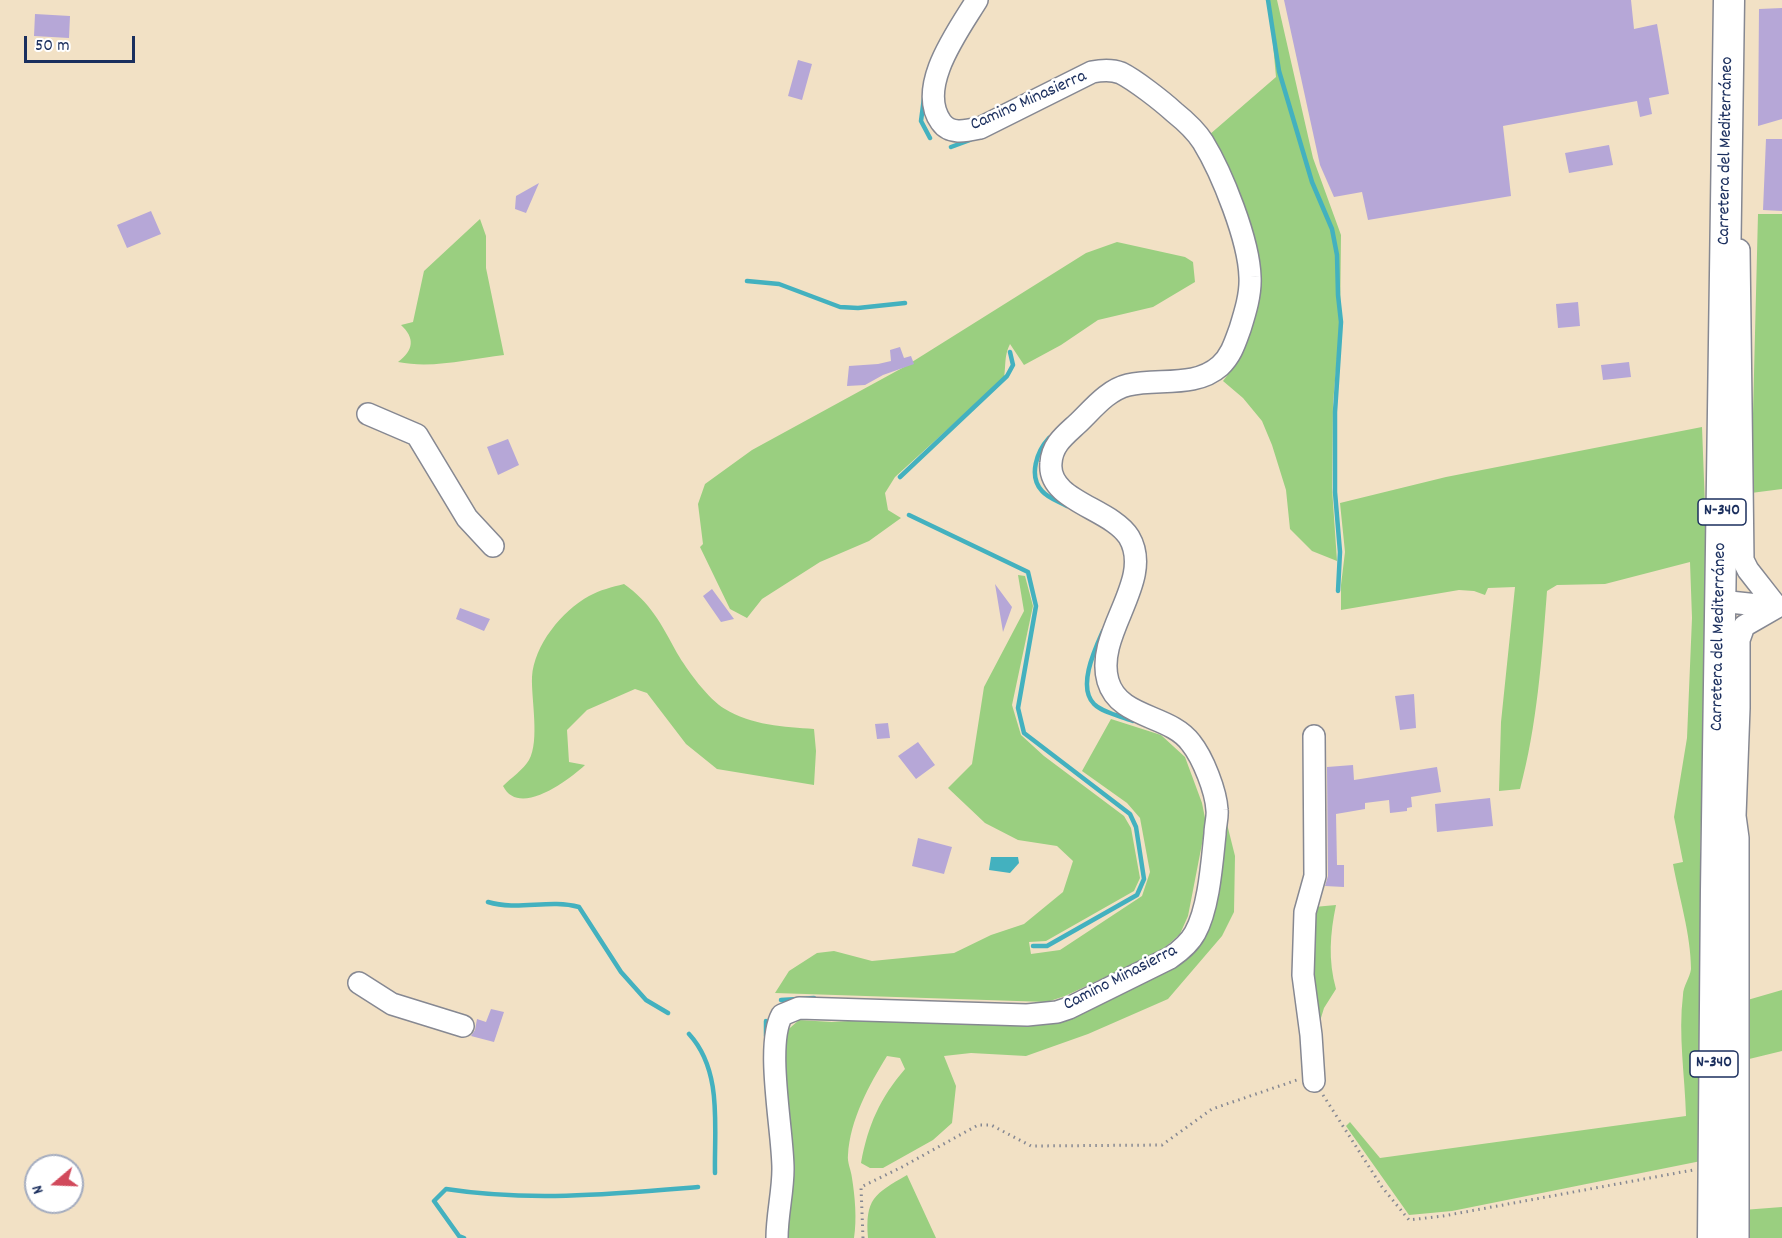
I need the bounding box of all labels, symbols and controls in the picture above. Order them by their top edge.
scale bar [27,24,138,62]
text: 50 m [35,34,70,59]
street label: Carretera del Mediterráneo [1715,57,1739,245]
street label: Camino Minasierra [968,67,1090,137]
road number: N-340 [1698,499,1746,525]
street label: Carretera del Mediterráneo [1708,543,1732,731]
street label: Camino Minasierra [1061,941,1181,1017]
road number: N-340 [1690,1051,1738,1077]
north arrow [24,1154,84,1214]
text: N [26,1182,51,1197]

